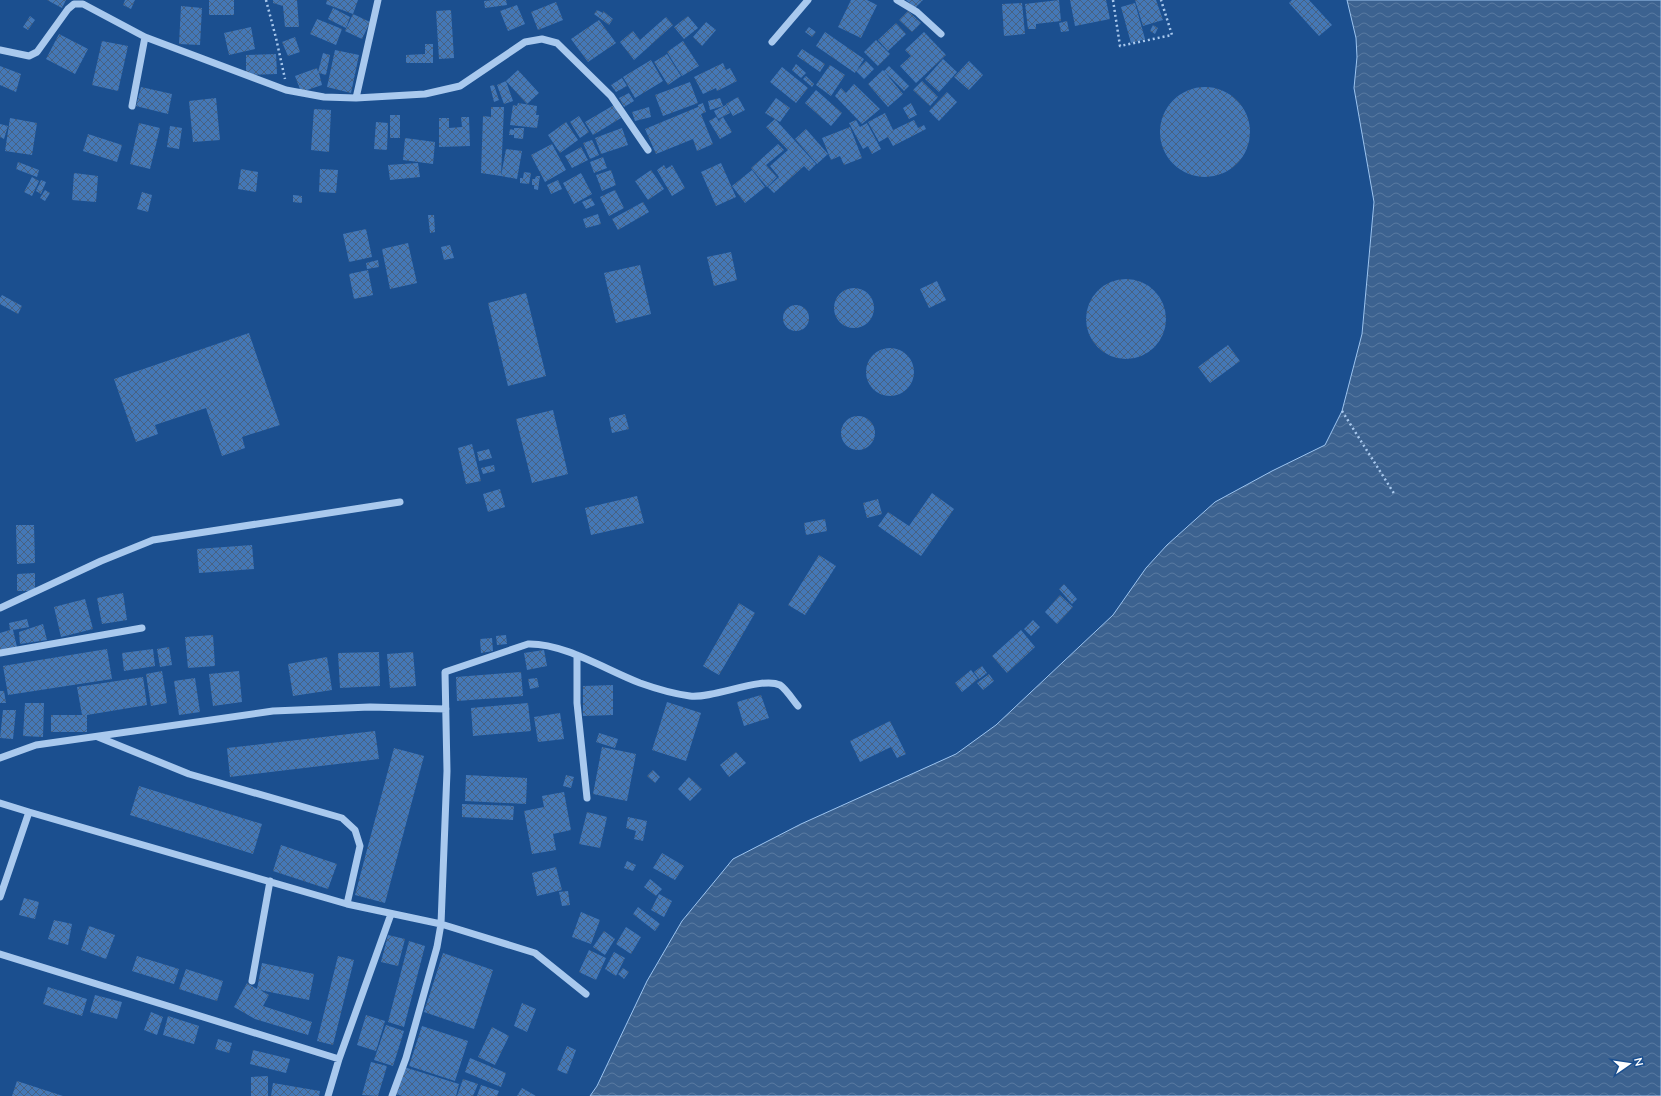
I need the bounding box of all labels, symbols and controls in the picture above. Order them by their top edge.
north arrow [1609,1044,1649,1084]
text: N [1630,1056,1646,1068]

